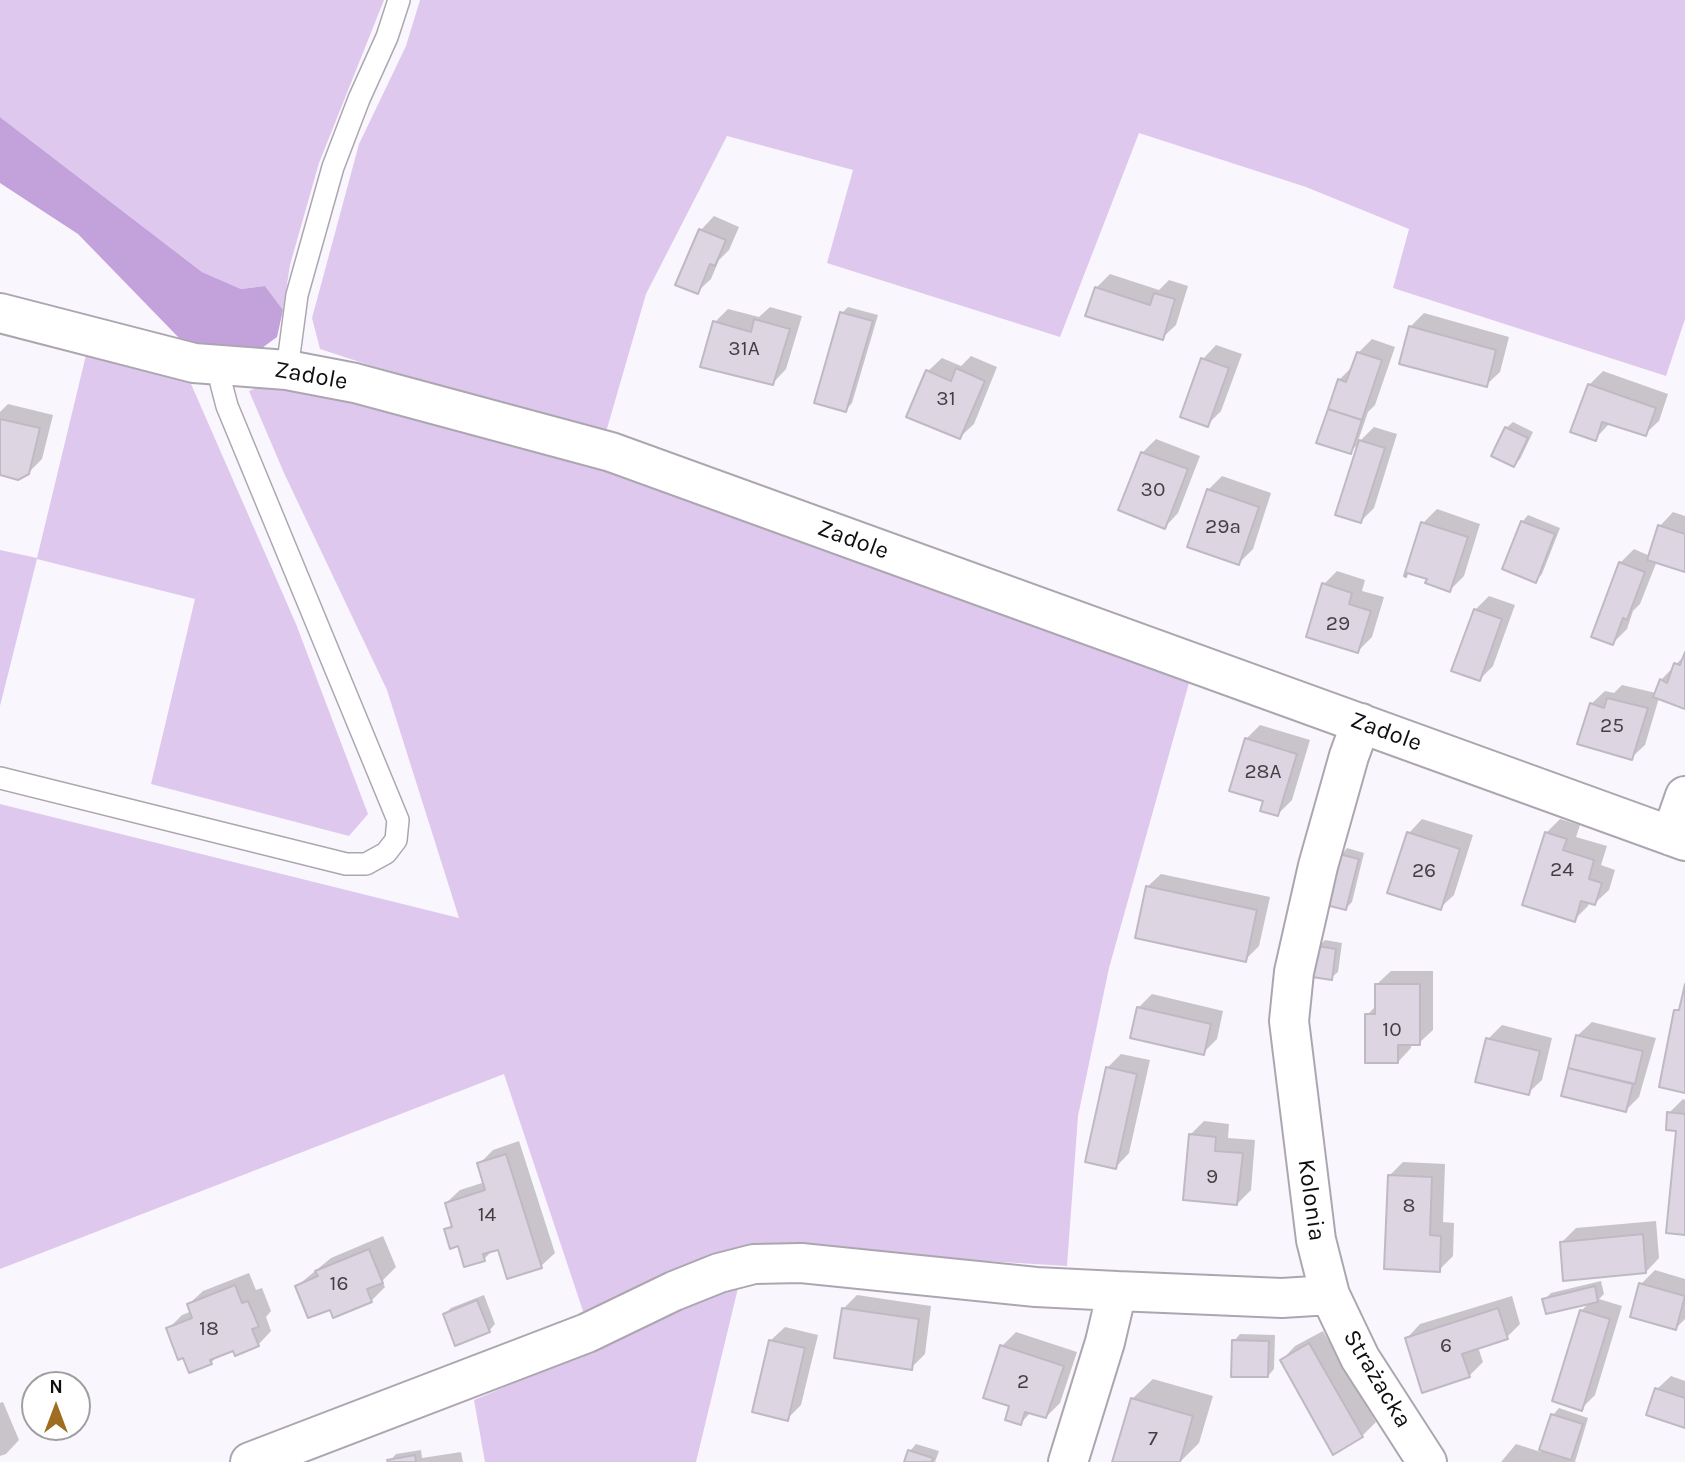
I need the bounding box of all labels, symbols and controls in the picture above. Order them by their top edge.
house number: 31A [728,336,760,362]
street label: Zadole [272,355,350,397]
house number: 31 [936,386,956,412]
house number: 30 [1141,477,1165,503]
street label: Zadole [813,514,893,566]
house number: 29a [1205,514,1241,540]
house number: 29 [1326,611,1350,637]
street label: Zadole [1346,706,1426,758]
house number: 25 [1600,713,1624,739]
house number: 28A [1244,759,1282,785]
house number: 24 [1550,857,1574,883]
house number: 26 [1412,858,1436,884]
house number: 10 [1382,1017,1402,1043]
street label: Kolonia [1291,1157,1331,1243]
house number: 9 [1206,1164,1218,1190]
house number: 8 [1403,1193,1415,1219]
house number: 14 [478,1202,496,1228]
house number: 16 [330,1271,348,1297]
house number: 18 [199,1316,219,1342]
street label: Strażacka [1337,1325,1417,1433]
house number: 6 [1440,1333,1452,1359]
house number: 2 [1017,1369,1029,1395]
north arrow [21,1371,91,1441]
text: N [49,1376,63,1398]
house number: 7 [1148,1426,1158,1452]

